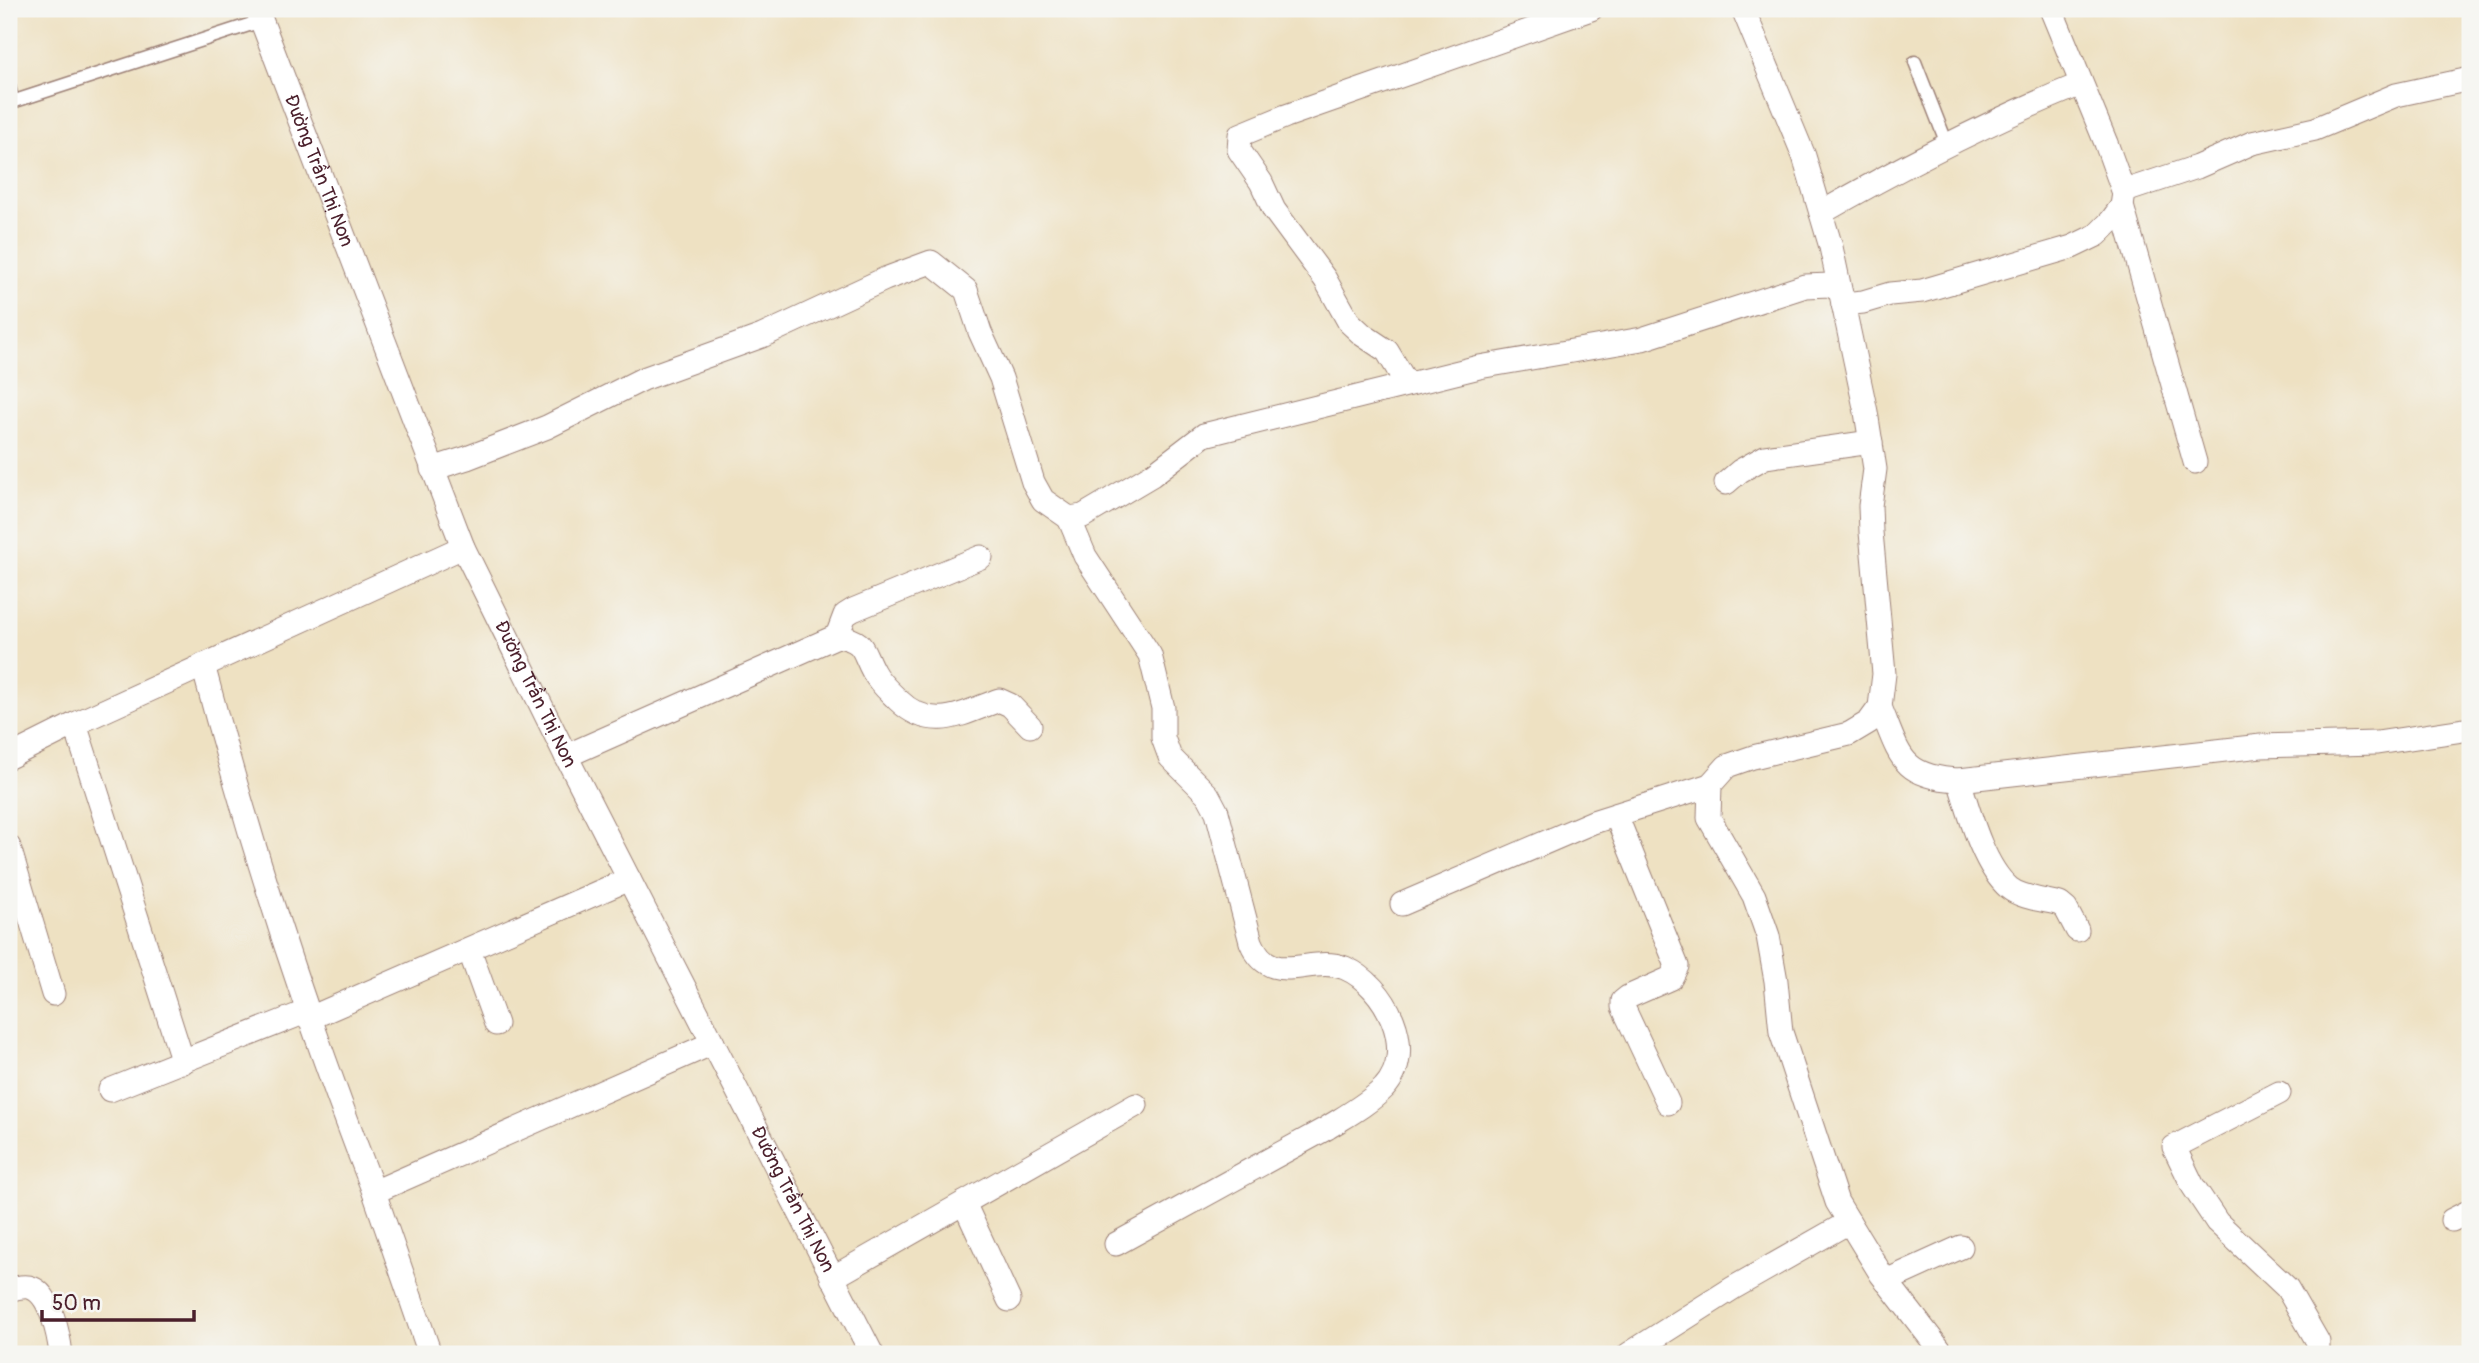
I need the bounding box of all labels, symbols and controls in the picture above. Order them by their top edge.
street label: Đường Trần Thị Non [279,91,359,250]
street label: Đường Trần Thị Non [489,616,582,772]
street label: Đường Trần Thị Non [745,1122,840,1276]
scale bar [42,1279,194,1323]
text: 50 m [52,1290,101,1317]

